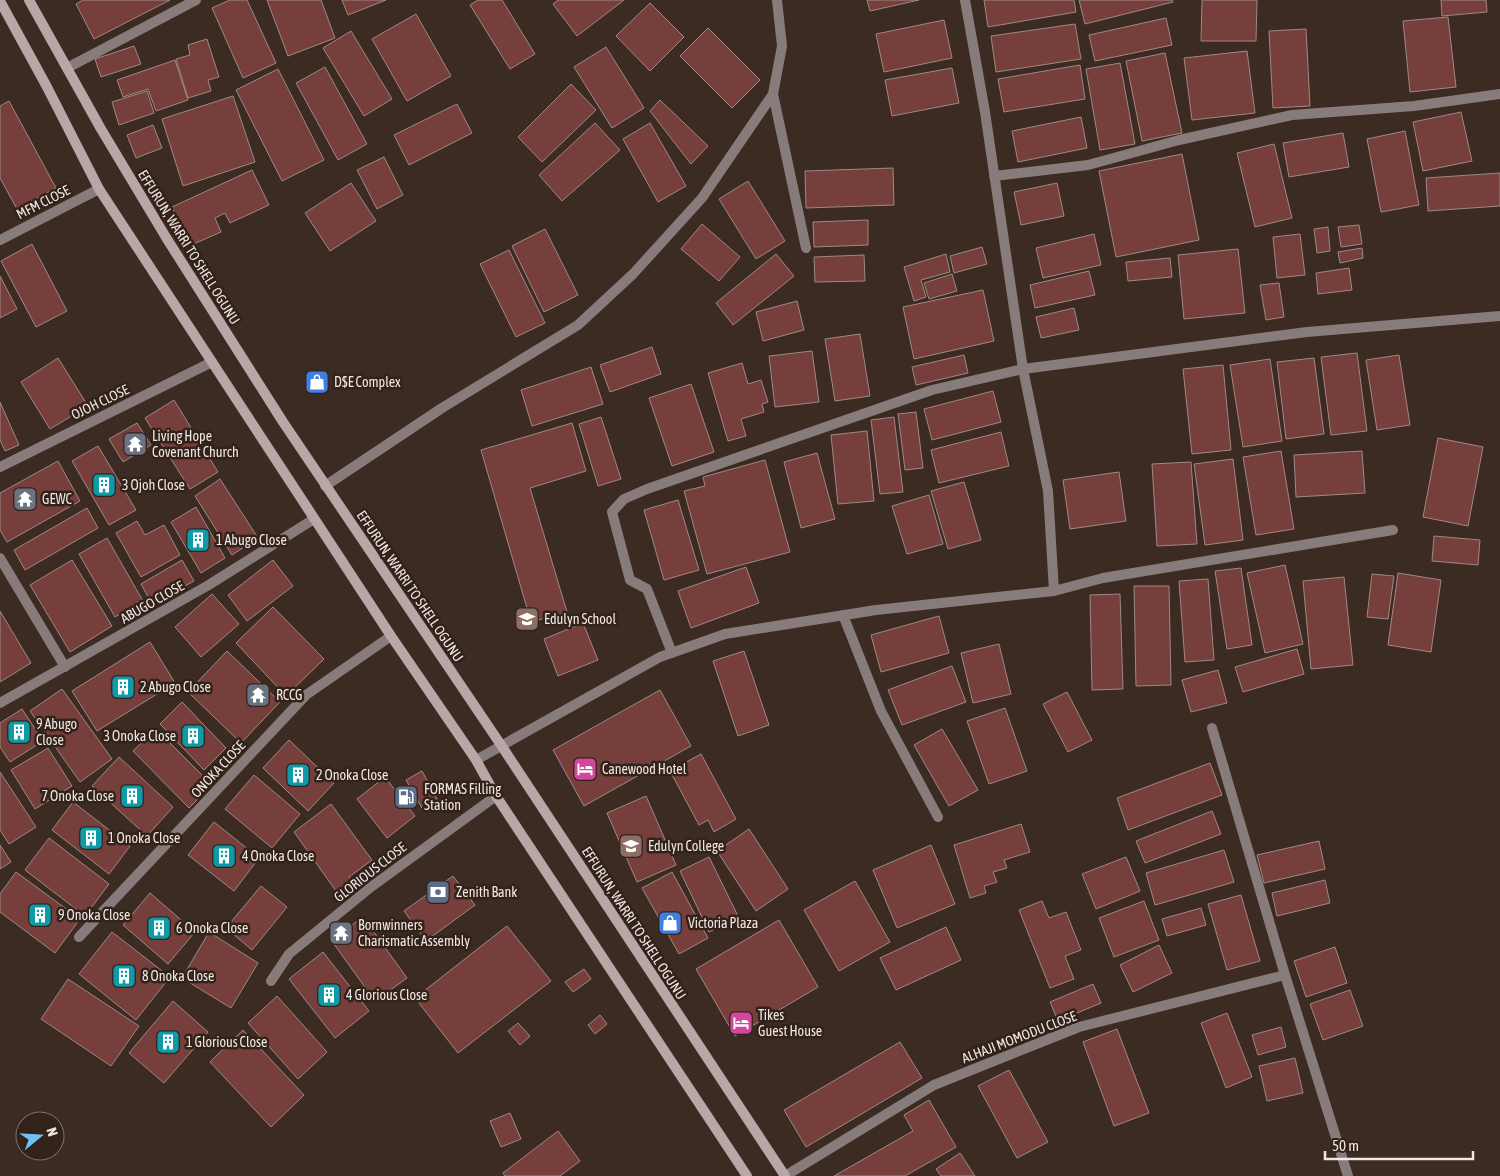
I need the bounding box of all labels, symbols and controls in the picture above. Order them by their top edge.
street label: EFFURUN, WARRI TO SHELL OGUNU [135,167,243,327]
street label: MFM CLOSE [14,182,72,222]
shop icon: D$E Complex [304,369,330,395]
place label: D$E Complex [334,374,401,390]
street label: OJOH CLOSE [69,381,131,423]
place label: Living Hope Covenant Church [152,428,239,460]
temple icon: Living Hope Covenant Church [122,431,148,457]
building icon: 3 Ojoh Close [91,472,117,498]
place label: 3 Ojoh Close [122,477,185,493]
temple icon: GEWC [12,486,38,512]
place label: GEWC [42,491,72,507]
street label: EFFURUN, WARRI TO SHELL OGUNU [353,507,467,665]
building icon: 1 Abugo Close [185,527,211,553]
place label: 1 Abugo Close [216,532,287,548]
street label: ABUGO CLOSE [117,577,187,627]
school or university icon: Edulyn School [514,606,540,632]
place label: Edulyn School [544,611,616,627]
building icon: 2 Abugo Close [110,674,136,700]
place label: 2 Abugo Close [140,679,211,695]
temple icon: RCCG [245,682,271,708]
place label: RCCG [276,687,302,703]
place label: 9 Abugo Close [36,716,77,748]
building icon: 9 Abugo Close [6,719,32,745]
building icon: 3 Onoka Close [180,723,206,749]
place label: 3 Onoka Close [104,728,176,744]
street label: ONOKA CLOSE [188,737,248,801]
hotel icon: Canewood Hotel [572,756,598,782]
place label: Canewood Hotel [602,761,687,777]
building icon: 2 Onoka Close [285,762,311,788]
place label: 2 Onoka Close [316,767,388,783]
place label: FORMAS Filling Station [424,781,501,813]
building icon: 7 Onoka Close [119,783,145,809]
fuel station icon: FORMAS Filling Station [393,784,419,810]
place label: 7 Onoka Close [42,788,114,804]
building icon: 1 Onoka Close [78,825,104,851]
place label: 1 Onoka Close [108,830,180,846]
school or university icon: Edulyn College [618,833,644,859]
place label: Edulyn College [648,838,724,854]
street label: GLORIOUS CLOSE [331,839,409,905]
building icon: 4 Onoka Close [211,843,237,869]
street label: EFFURUN, WARRI TO SHELL OGUNU [579,844,689,1002]
place label: 4 Onoka Close [242,848,314,864]
bank icon: Zenith Bank [425,879,451,905]
place label: Zenith Bank [456,884,518,900]
building icon: 9 Onoka Close [27,902,53,928]
place label: 9 Onoka Close [58,907,130,923]
shop icon: Victoria Plaza [657,910,683,936]
building icon: 6 Onoka Close [146,915,172,941]
place label: Victoria Plaza [688,915,758,931]
place label: Bornwinners Charismatic Assembly [358,917,470,949]
place label: 6 Onoka Close [176,920,248,936]
temple icon: Bornwinners Charismatic Assembly [328,920,354,946]
building icon: 8 Onoka Close [111,963,137,989]
place label: 8 Onoka Close [142,968,214,984]
building icon: 4 Glorious Close [316,982,342,1008]
place label: 4 Glorious Close [346,987,427,1003]
place label: Tikes Guest House [758,1007,822,1039]
street label: ALHAJI MOMODU CLOSE [959,1008,1079,1066]
hotel icon: Tikes Guest House [728,1010,754,1036]
building icon: 1 Glorious Close [155,1029,181,1055]
place label: 1 Glorious Close [186,1034,267,1050]
north arrow [15,1111,65,1161]
text: N [43,1126,61,1138]
scale bar [1325,1128,1472,1160]
text: 50 m [1332,1137,1359,1154]

